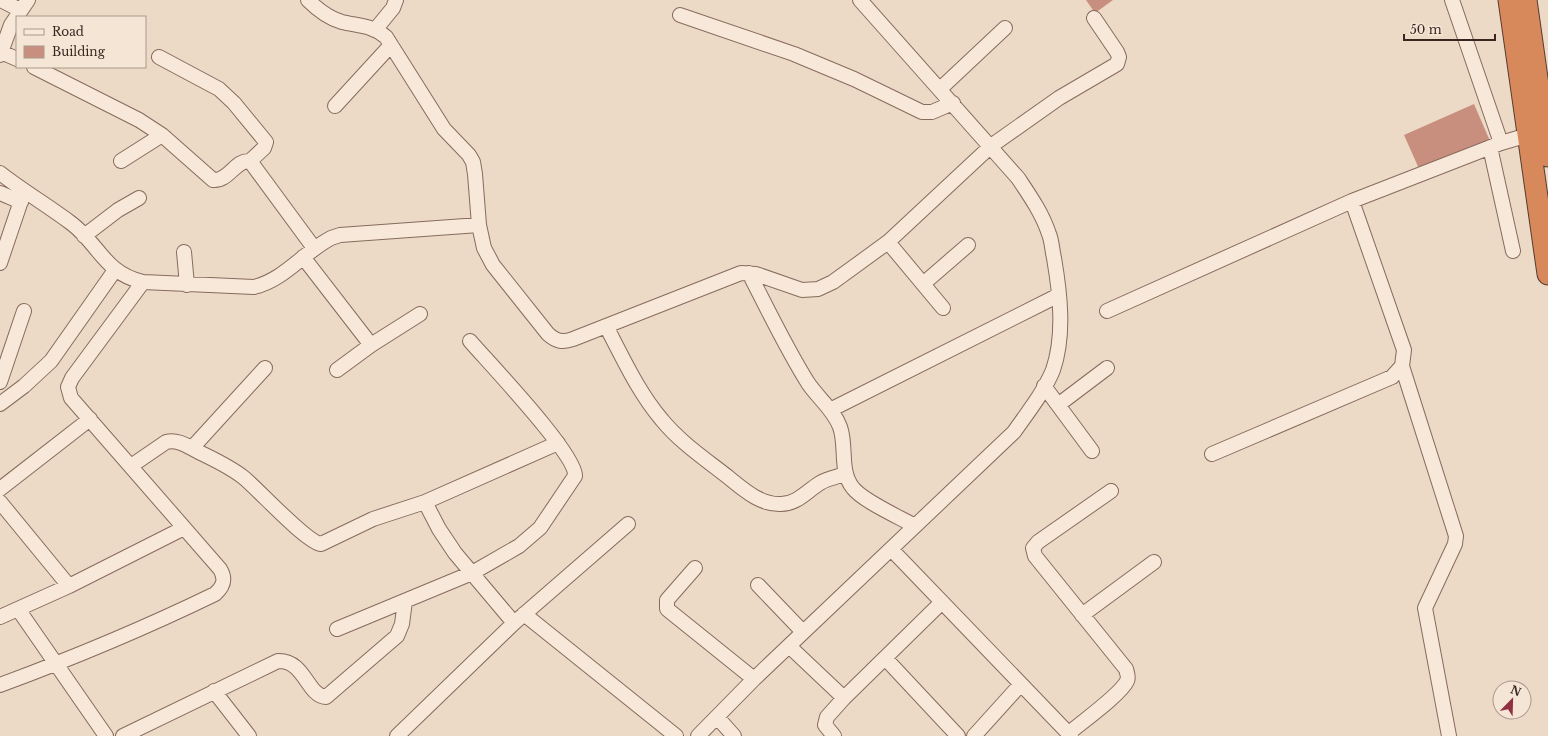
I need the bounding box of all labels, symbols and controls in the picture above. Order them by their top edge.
legend [16,16,146,68]
scale bar [1404,16,1495,42]
text: 50 m [1410,22,1442,37]
text: Road [52,24,84,39]
text: Building [52,44,106,59]
north arrow [1492,680,1532,720]
text: N [1508,682,1524,700]

